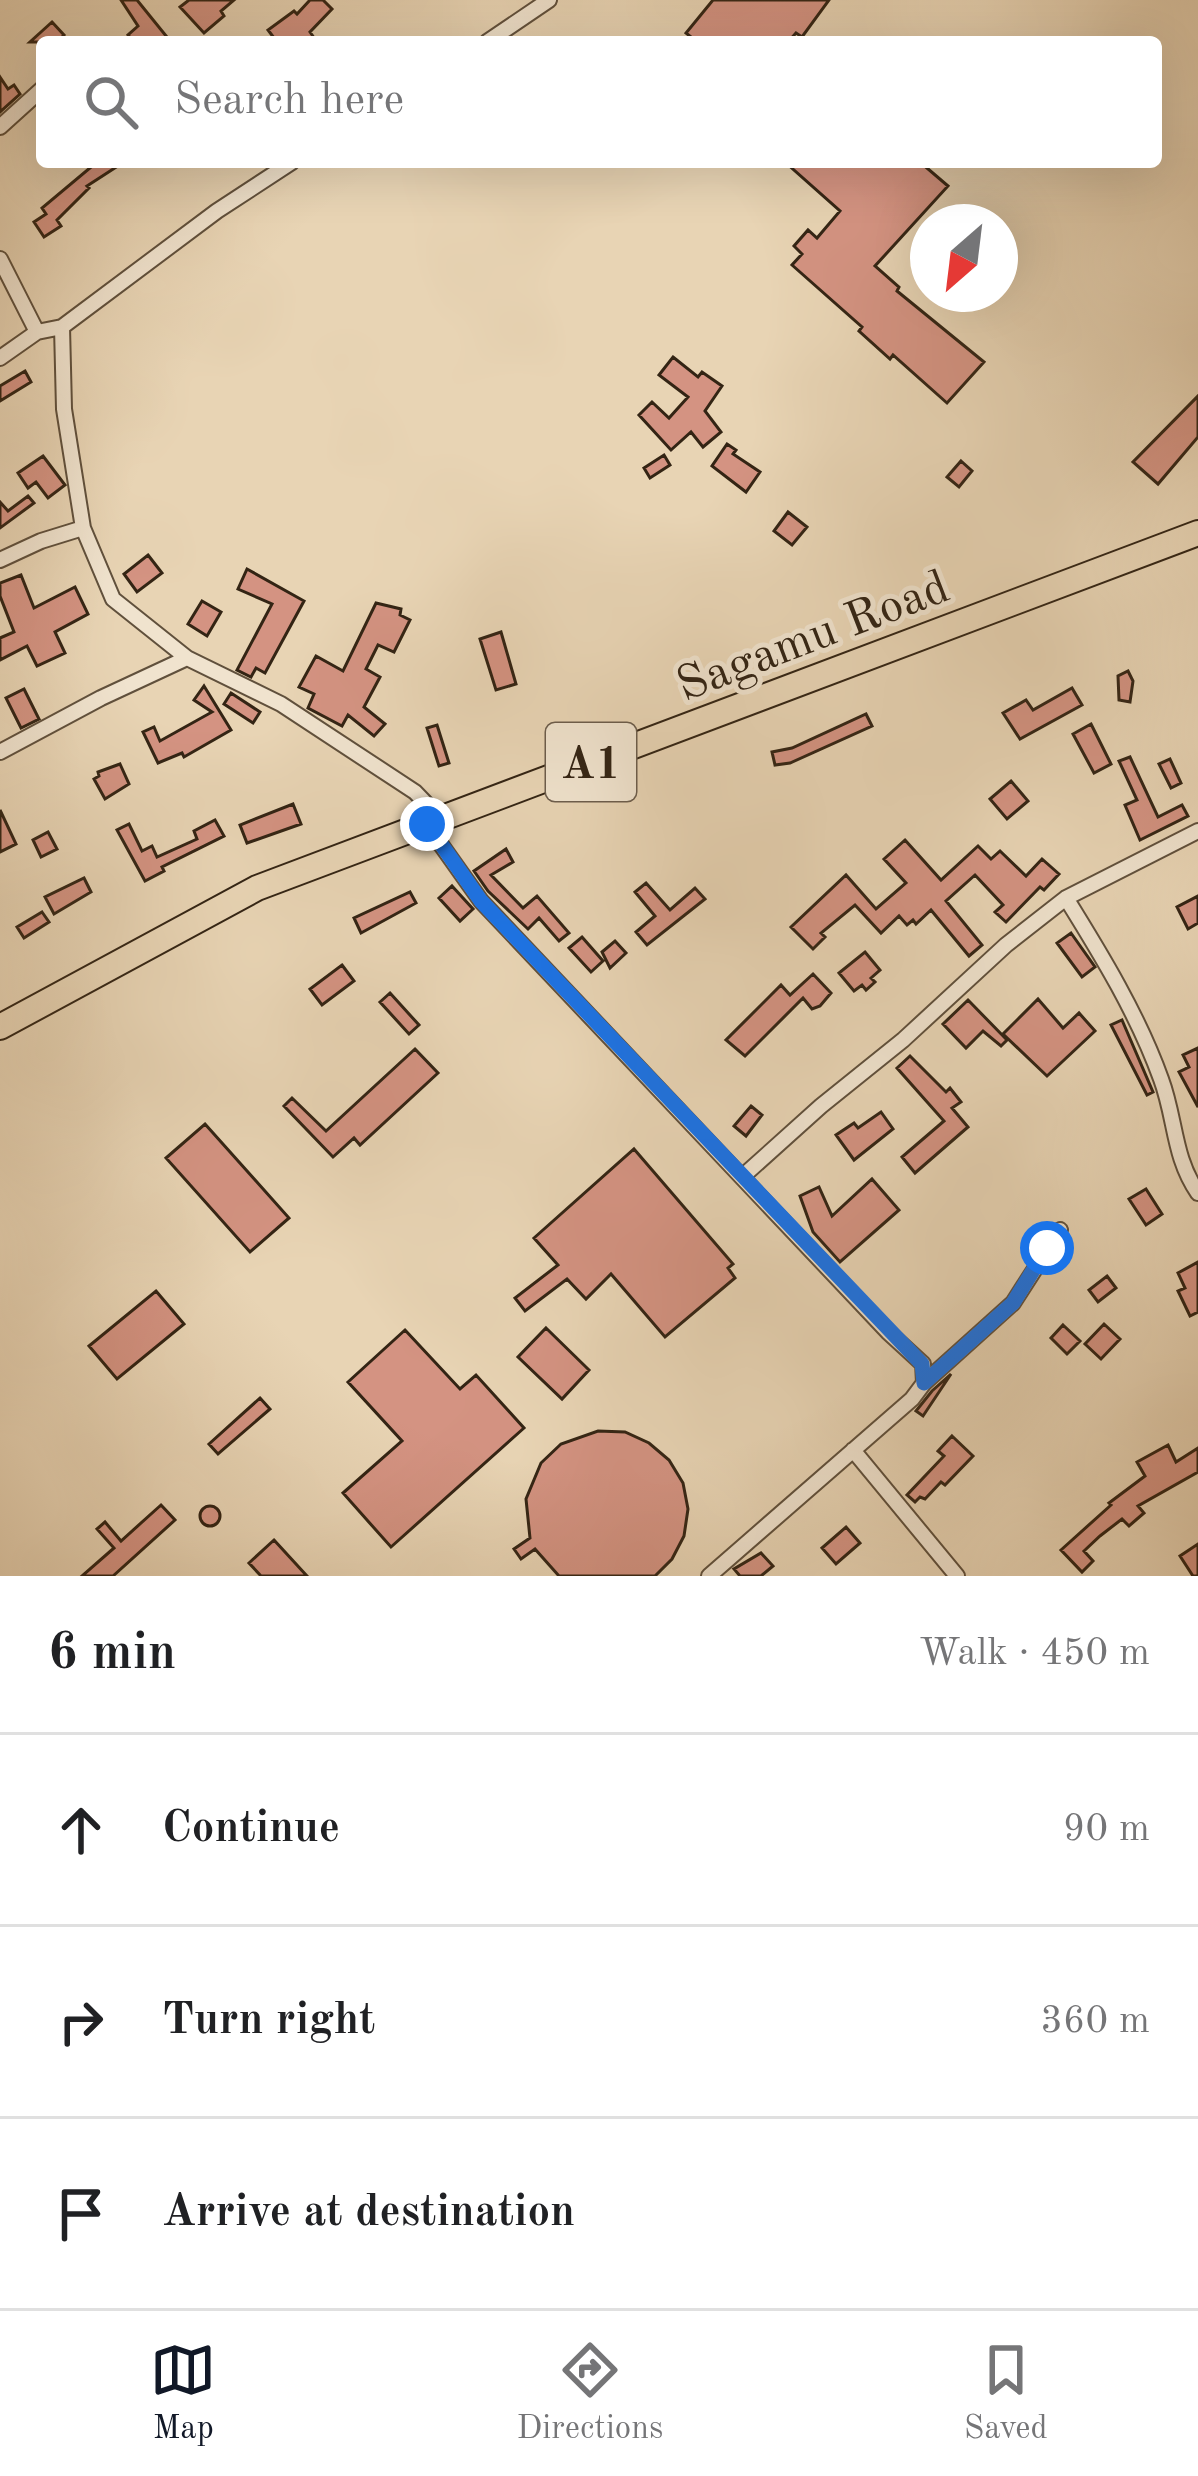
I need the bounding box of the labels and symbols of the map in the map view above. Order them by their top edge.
north arrow [910,204,1018,312]
street label: Sagamu Road [671,564,956,712]
road number: A1 [546,723,636,801]
route end [400,797,454,851]
route start [1020,1221,1074,1275]

